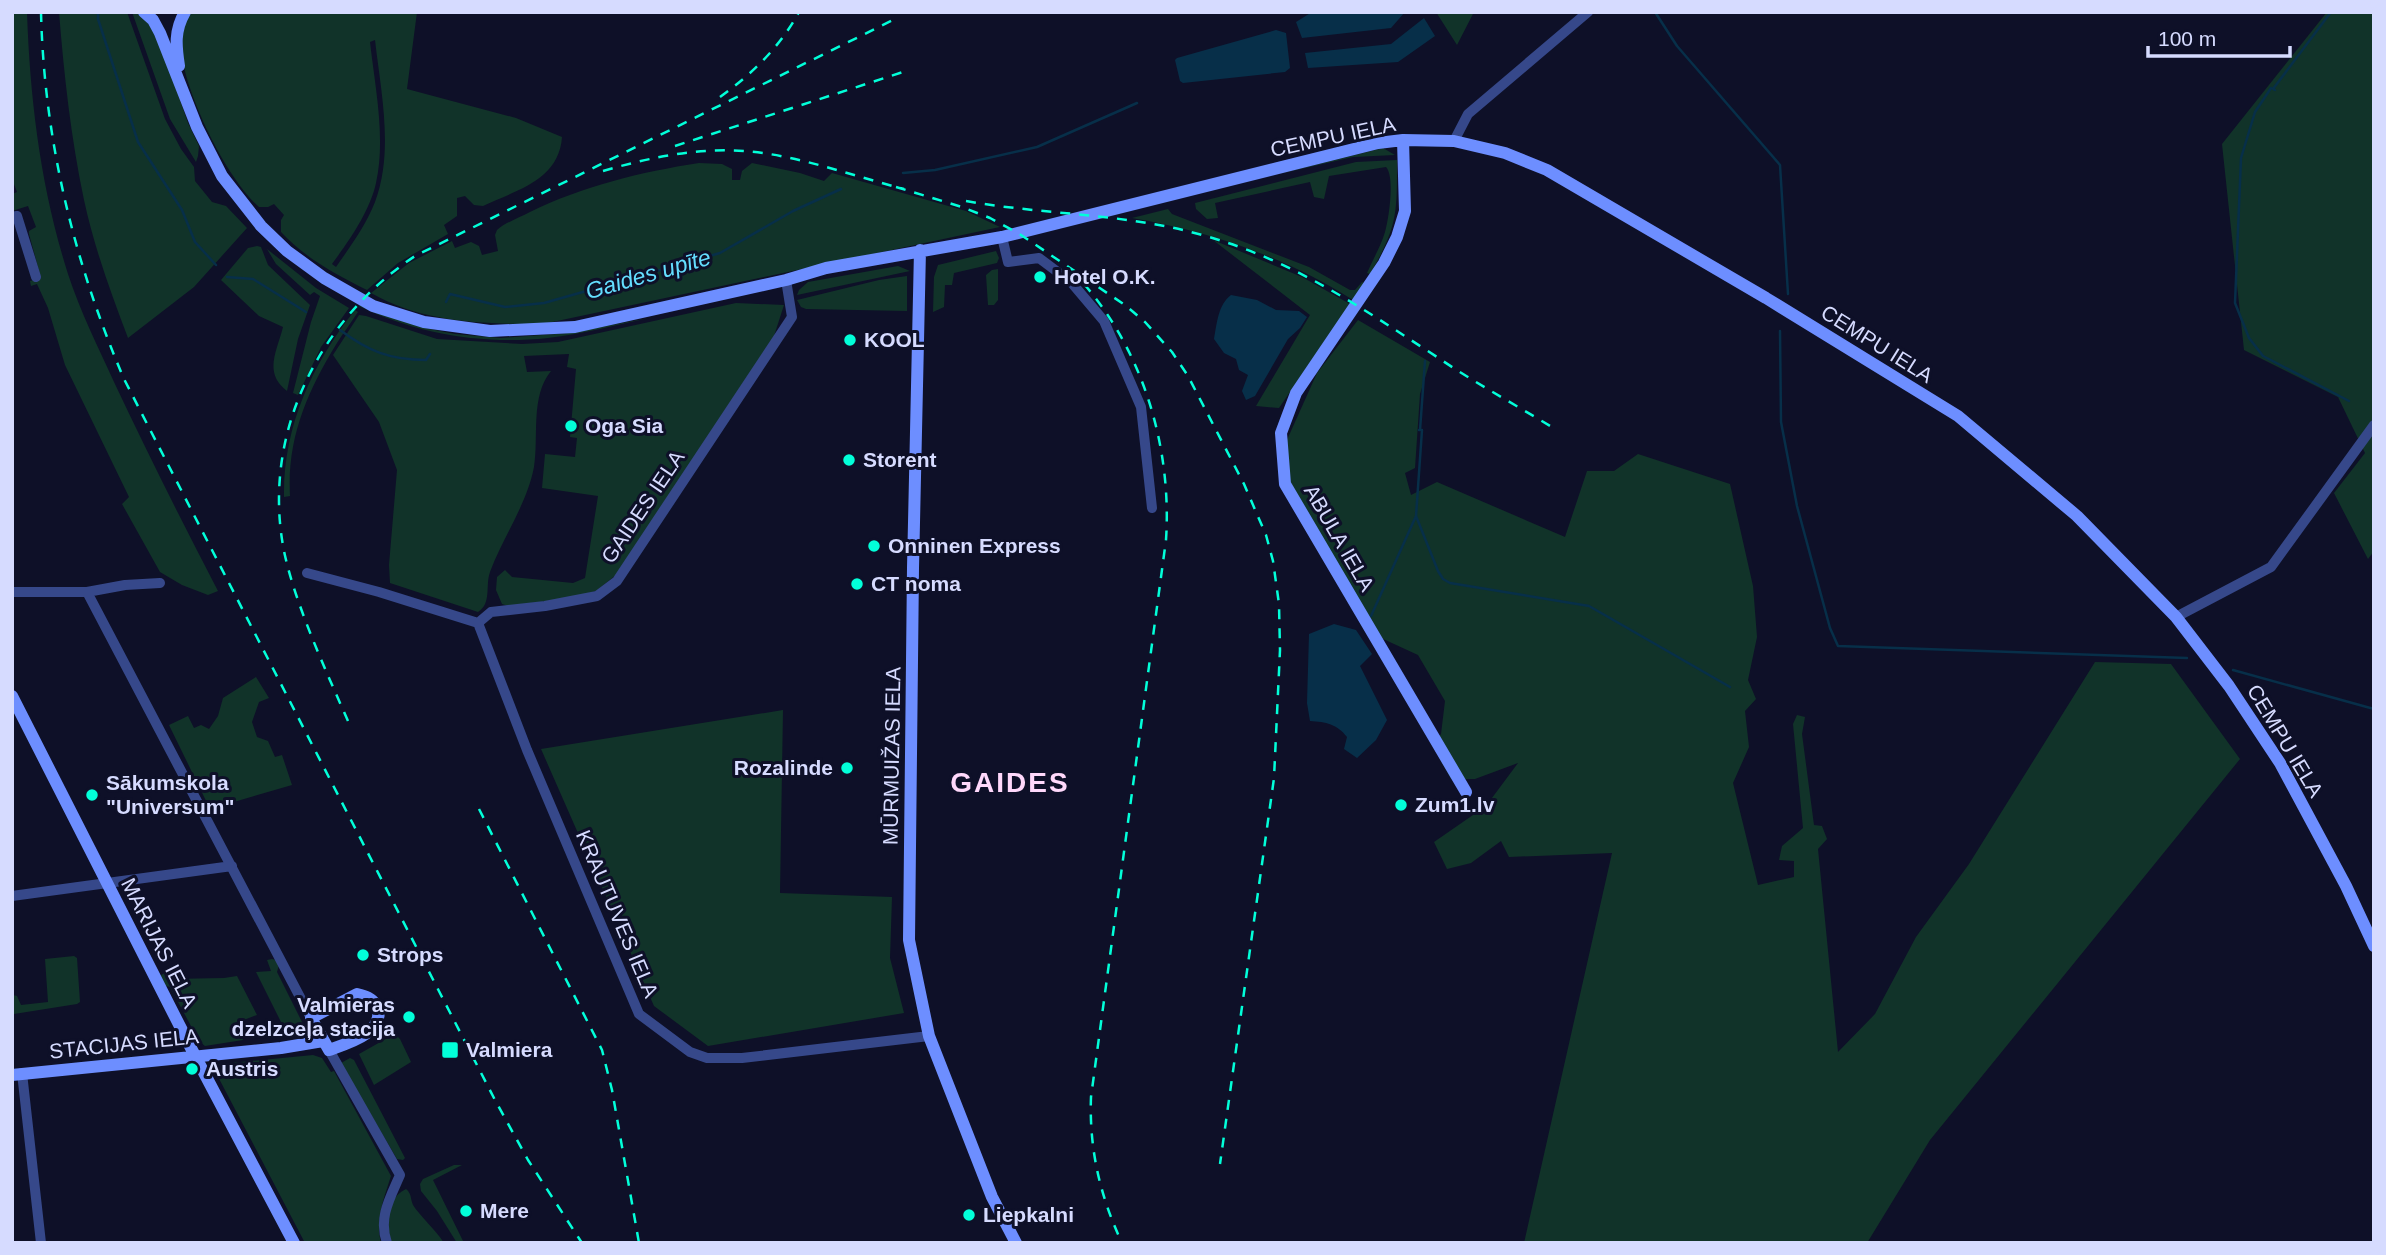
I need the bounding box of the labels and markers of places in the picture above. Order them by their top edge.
place label: Hotel O.K. [1054,265,1156,288]
marker: Hotel O.K. [1032,269,1048,285]
place label: KOOL [864,328,925,351]
marker: KOOL [842,332,858,348]
place label: Oga Sia [585,414,664,437]
marker: Oga Sia [563,418,579,434]
place label: Storent [863,448,937,471]
marker: Storent [841,452,857,468]
place label: Onninen Express [888,534,1061,557]
marker: Onninen Express [866,538,882,554]
place label: CT noma [871,572,961,595]
marker: CT noma [849,576,865,592]
place label: Rozalinde [734,756,833,779]
marker: Rozalinde [839,760,855,776]
place label: Sākumskola "Universum" [106,771,234,818]
marker: Sākumskola "Universum" [84,787,100,803]
place label: Zum1.lv [1415,793,1495,816]
marker: Zum1.lv [1393,797,1409,813]
place label: Strops [377,943,444,966]
marker: Strops [355,947,371,963]
place label: Valmieras dzelzceļa stacija [232,993,395,1040]
marker: Valmieras dzelzceļa stacija [401,1009,417,1025]
place label: Valmiera [466,1038,553,1061]
marker: Valmiera [440,1040,460,1060]
place label: Austris [206,1057,278,1080]
marker: Austris [184,1061,200,1077]
place label: Mere [480,1199,529,1222]
marker: Mere [458,1203,474,1219]
place label: Liepkalni [983,1203,1074,1226]
marker: Liepkalni [961,1207,977,1223]

